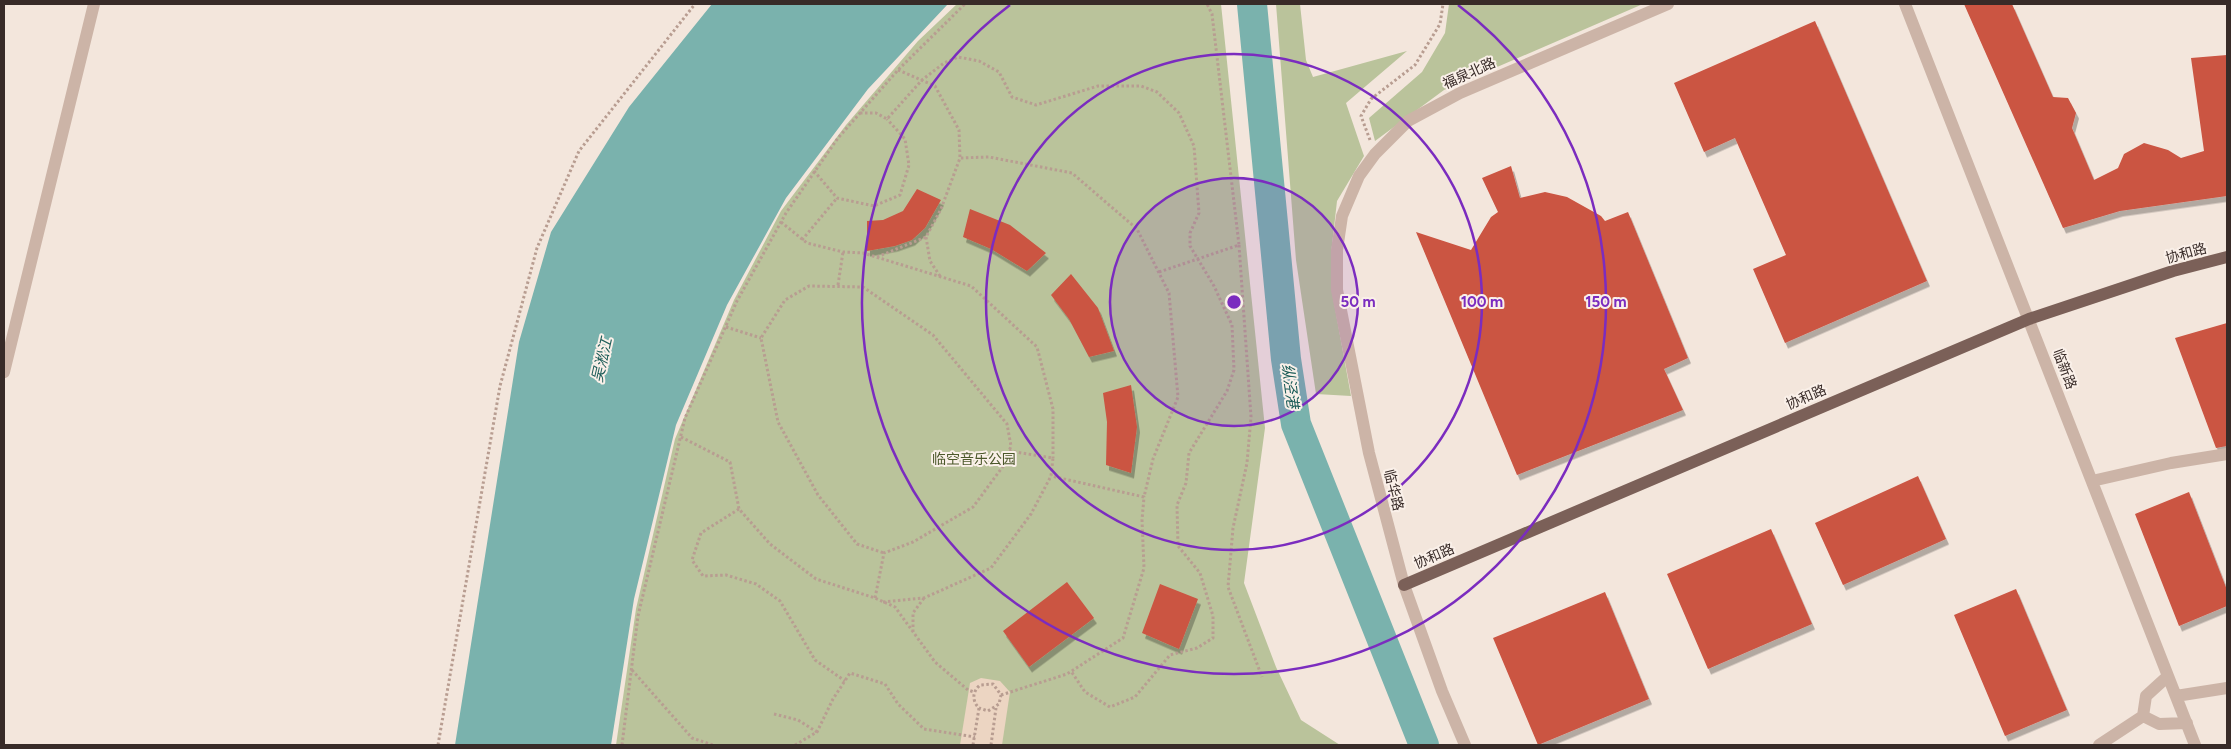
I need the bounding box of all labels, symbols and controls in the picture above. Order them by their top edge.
street label: 福泉北路 [1440,54,1498,93]
street label: 协和路 [2164,240,2209,267]
centre of rings [1225,293,1243,311]
text: 50 m [1340,293,1376,311]
text: 100 m [1461,293,1503,311]
text: 150 m [1585,293,1627,311]
water label: 吴淞江 [588,334,616,384]
street label: 临新路 [2049,347,2080,392]
water label: 纵泾港 [1278,362,1302,412]
street label: 协和路 [1784,381,1829,413]
park label: 临空音乐公园 [932,451,1016,468]
street label: 临华路 [1380,468,1407,513]
street label: 协和路 [1412,540,1457,572]

